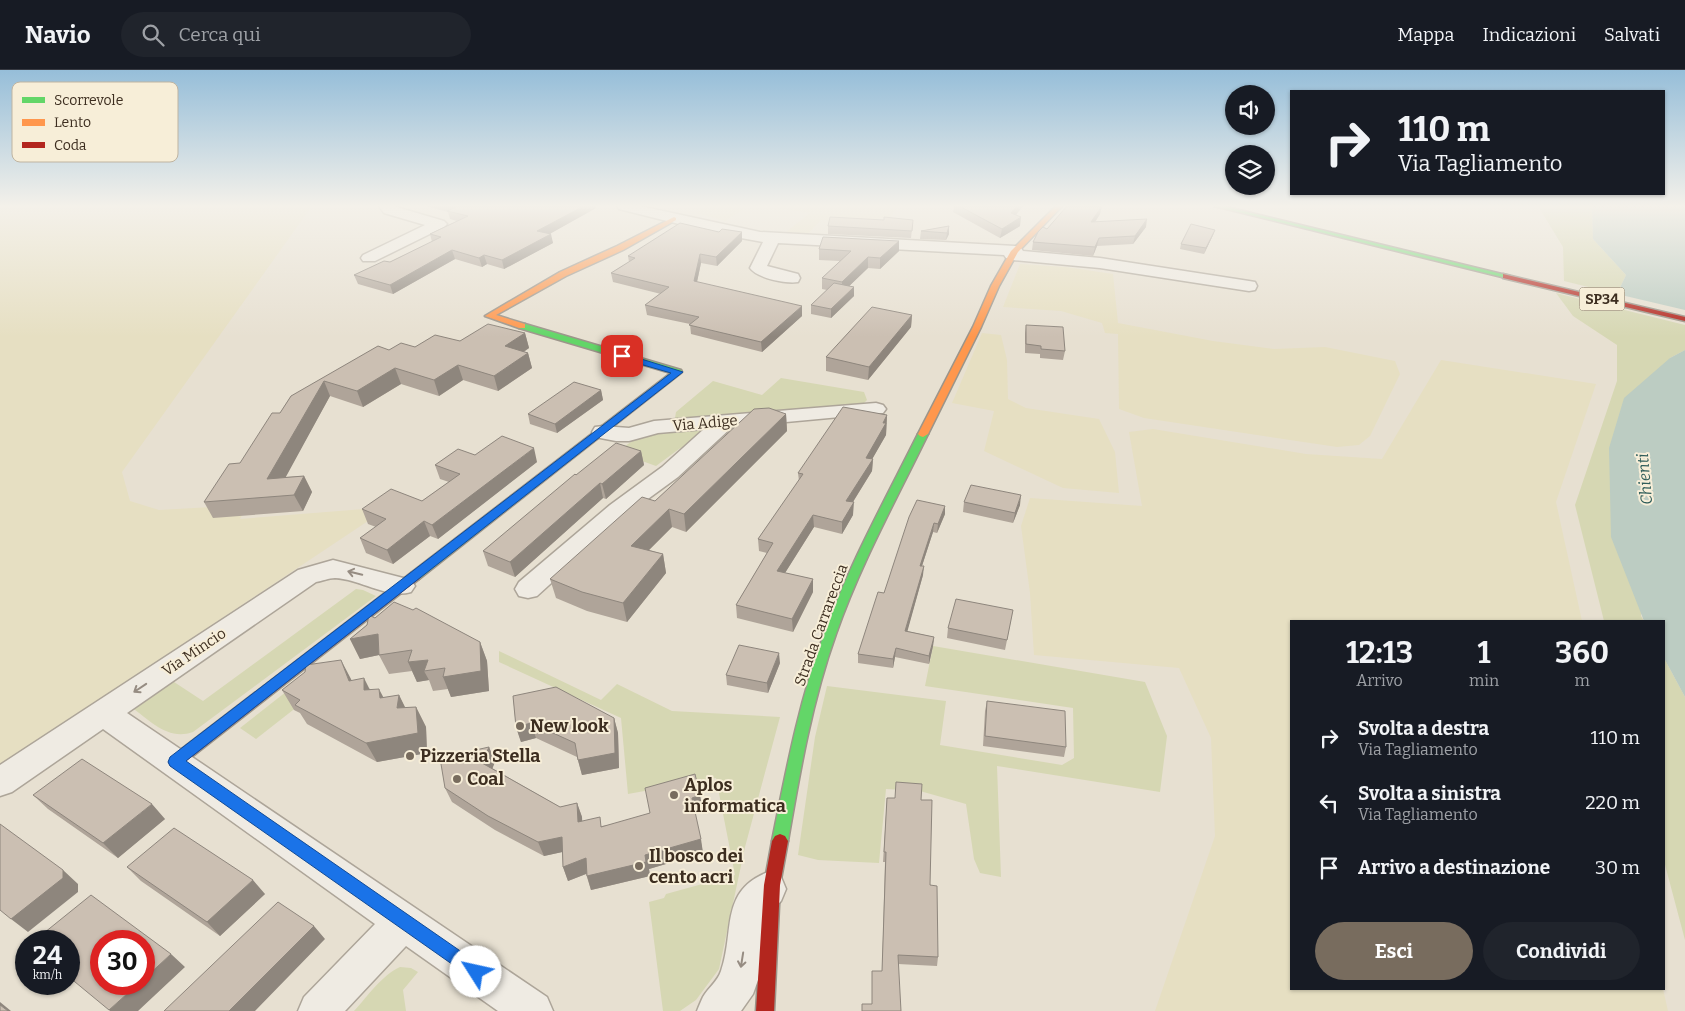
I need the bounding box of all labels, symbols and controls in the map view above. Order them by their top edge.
search box [121,12,471,57]
text: Navio [25,21,91,49]
icon: search [139,21,167,49]
text: Cerca qui [179,23,261,46]
text: Mappa [1398,24,1454,46]
text: Indicazioni [1482,24,1576,46]
text: Salvati [1604,24,1660,46]
legend [12,82,178,162]
map controls [1225,85,1275,195]
button: sound [1225,85,1275,135]
text: Scorrevole [54,92,123,109]
text: 110 m [1398,108,1490,150]
icon: right [1315,110,1380,175]
text: Lento [54,114,91,131]
text: Coda [54,137,87,154]
button: layers [1225,145,1275,195]
text: Via Tagliamento [1398,150,1563,177]
road number: SP34 [1580,288,1624,310]
pin [601,335,643,377]
icon: arrive [608,342,636,370]
street label: Via Adige [672,411,738,435]
water label: Chienti [1633,452,1656,505]
street label: Strada Carrareccia [791,561,851,689]
one-way arrow [347,568,363,577]
street label: Via Mincio [159,624,229,680]
text: 12:13 [1346,635,1413,671]
text: 1 [1478,635,1490,671]
text: 360 [1555,635,1609,671]
text: Arrivo [1356,671,1403,690]
text: min [1469,671,1499,690]
text: m [1574,671,1590,690]
one-way arrow [133,683,147,693]
place label: New look [530,715,609,737]
text: Svolta a destra [1358,717,1489,740]
marker: New look [514,720,526,732]
icon: right [1315,724,1343,752]
text: 110 m [1590,726,1640,749]
text: Via Tagliamento [1358,740,1478,759]
place label: Pizzeria Stella [420,745,540,767]
marker: Pizzeria Stella [404,750,416,762]
place label: Coal [467,768,504,790]
marker: Coal [451,773,463,785]
place label: Aplos informatica [684,774,786,817]
text: Svolta a sinistra [1358,782,1501,805]
marker: Aplos informatica [668,789,680,801]
icon: left [1315,789,1343,817]
text: 220 m [1585,791,1640,814]
text: Via Tagliamento [1358,805,1478,824]
place label: Il bosco dei cento acri [649,845,744,888]
icon: arrive [1315,854,1343,882]
text: Arrivo a destinazione [1358,856,1550,879]
text: 30 m [1595,856,1640,879]
marker: Il bosco dei cento acri [633,860,645,872]
button: Esci [1315,922,1473,980]
button: Condividi [1483,922,1640,980]
speed limit sign: 30 [90,930,155,995]
text: 24 [33,941,62,971]
position arrow [449,945,501,997]
one-way arrow [737,952,747,968]
text: km/h [33,968,62,982]

